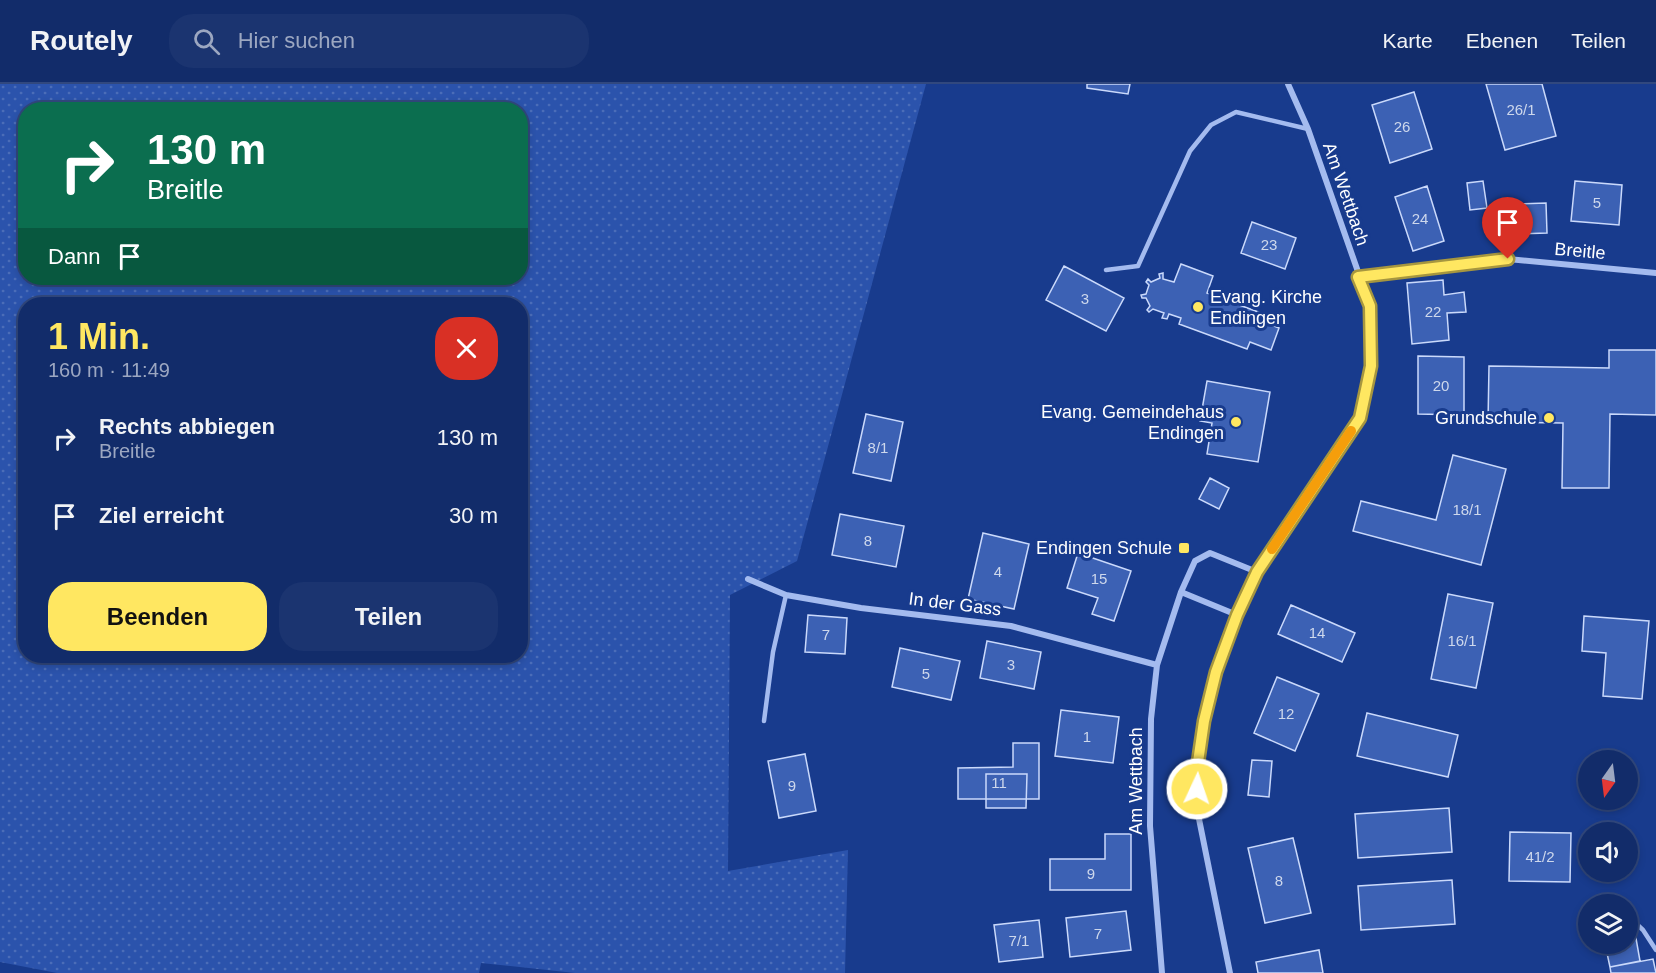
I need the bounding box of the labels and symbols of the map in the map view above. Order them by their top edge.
house number: 26/1 [1506,101,1536,118]
house number: 26 [1394,118,1410,135]
street label: Am Wettbach [1319,140,1373,248]
house number: 5 [1593,194,1601,211]
pin [1482,197,1533,259]
house number: 24 [1412,210,1428,227]
house number: 23 [1261,236,1277,253]
street label: Breitle [1554,239,1606,263]
place label: Evang. Kirche Endingen [1210,287,1322,328]
house number: 3 [1081,290,1089,307]
marker: Evang. Kirche Endingen [1191,300,1205,314]
house number: 22 [1425,303,1441,320]
house number: 20 [1433,377,1449,394]
place label: Evang. Gemeindehaus Endingen [1041,402,1224,443]
place label: Grundschule [1435,408,1537,428]
marker: Grundschule [1542,411,1556,425]
marker: Evang. Gemeindehaus Endingen [1229,415,1243,429]
house number: 8/1 [868,439,888,456]
house number: 18/1 [1452,501,1482,518]
house number: 8 [864,532,872,549]
place label: Endingen Schule [1036,538,1172,558]
marker: Endingen Schule [1177,541,1191,555]
house number: 4 [994,563,1002,580]
house number: 15 [1091,570,1107,587]
street label: In der Gass [908,588,1002,620]
house number: 14 [1309,624,1325,641]
house number: 7 [822,626,830,643]
house number: 16/1 [1447,632,1477,649]
house number: 3 [1007,656,1015,673]
house number: 5 [922,665,930,682]
house number: 12 [1278,705,1294,722]
street label: Am Wettbach [1126,727,1146,835]
house number: 1 [1083,728,1091,745]
north arrow [1578,750,1638,810]
position arrow [1165,757,1229,821]
house number: 11 [991,774,1007,791]
house number: 9 [788,777,796,794]
house number: 41/2 [1525,848,1555,865]
house number: 9 [1087,865,1095,882]
house number: 8 [1275,872,1283,889]
house number: 7 [1094,925,1102,942]
house number: 7/1 [1009,932,1029,949]

